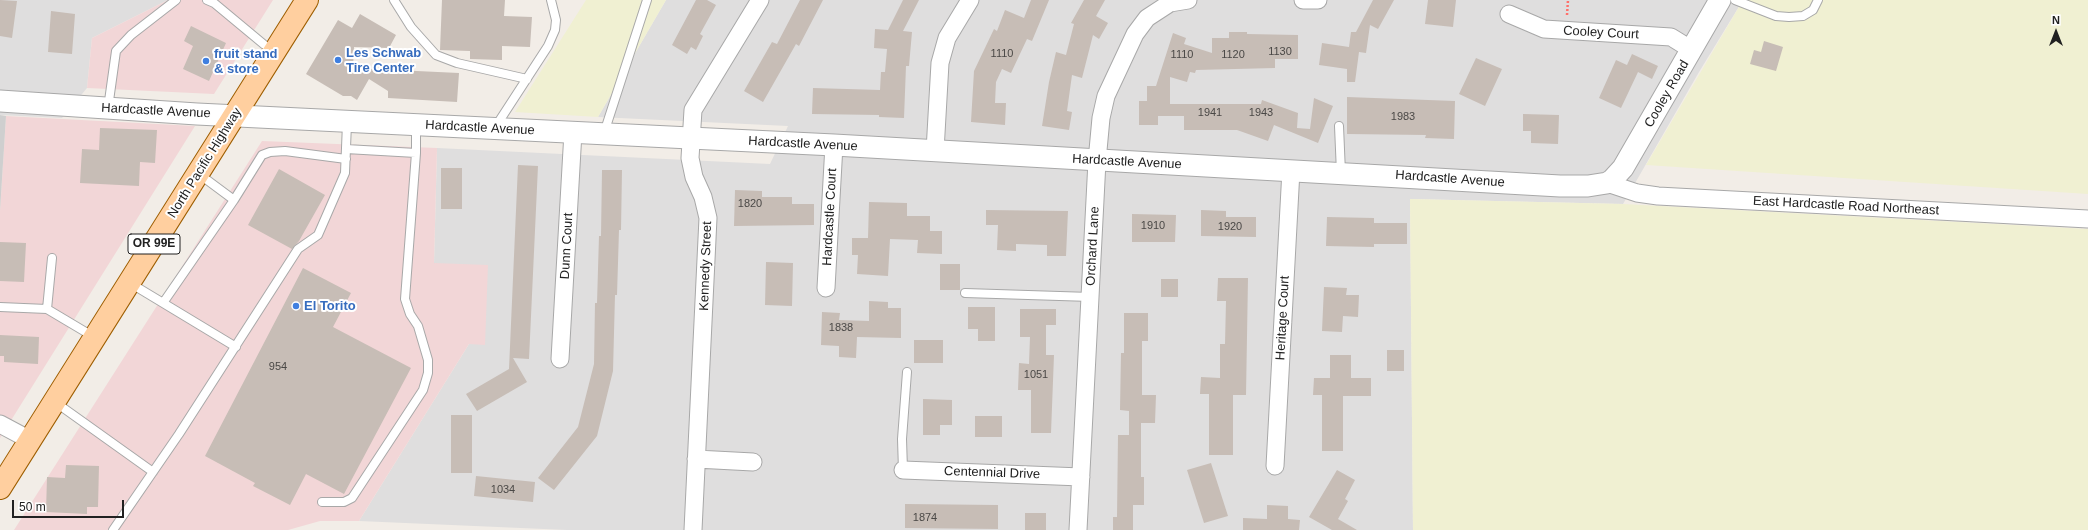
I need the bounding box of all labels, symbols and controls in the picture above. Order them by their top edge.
north arrow [2036,12,2076,52]
text: N [2052,14,2060,26]
street label: Cooley Court [1563,23,1639,43]
place label: Les Schwab Tire Center [346,45,421,76]
house number: 1130 [1268,45,1292,59]
place label: fruit stand & store [214,46,278,77]
house number: 1110 [991,47,1013,61]
house number: 1110 [1171,48,1193,62]
house number: 1120 [1221,48,1245,62]
marker: Les Schwab Tire Center [333,55,343,65]
marker: fruit stand & store [201,56,211,66]
street label: Cooley Road [1641,58,1693,130]
street label: Hardcastle Avenue [101,100,211,122]
street label: North Pacific Highway [165,105,245,221]
house number: 1941 [1198,106,1222,120]
house number: 1943 [1249,106,1273,120]
house number: 1983 [1391,110,1415,124]
street label: Hardcastle Avenue [425,117,535,139]
street label: Hardcastle Avenue [748,133,858,155]
street label: Hardcastle Avenue [1072,151,1182,173]
street label: Hardcastle Avenue [1395,167,1505,191]
street label: Hardcastle Court [820,168,840,266]
street label: East Hardcastle Road Northeast [1753,193,1939,219]
house number: 1820 [738,197,762,211]
street label: Orchard Lane [1083,206,1103,286]
street label: Dunn Court [557,212,577,280]
house number: 1910 [1141,219,1165,233]
house number: 1920 [1218,220,1242,234]
street label: Kennedy Street [697,221,715,311]
road number: OR 99E [128,234,180,254]
street label: Heritage Court [1273,275,1293,361]
place label: El Torito [304,298,356,314]
marker: El Torito [291,301,301,311]
house number: 1838 [829,321,853,335]
house number: 954 [269,360,287,374]
house number: 1051 [1024,368,1048,382]
street label: Centennial Drive [944,464,1040,482]
house number: 1034 [491,483,515,497]
scale bar [14,492,126,518]
text: 50 m [19,500,46,514]
house number: 1874 [913,511,937,525]

